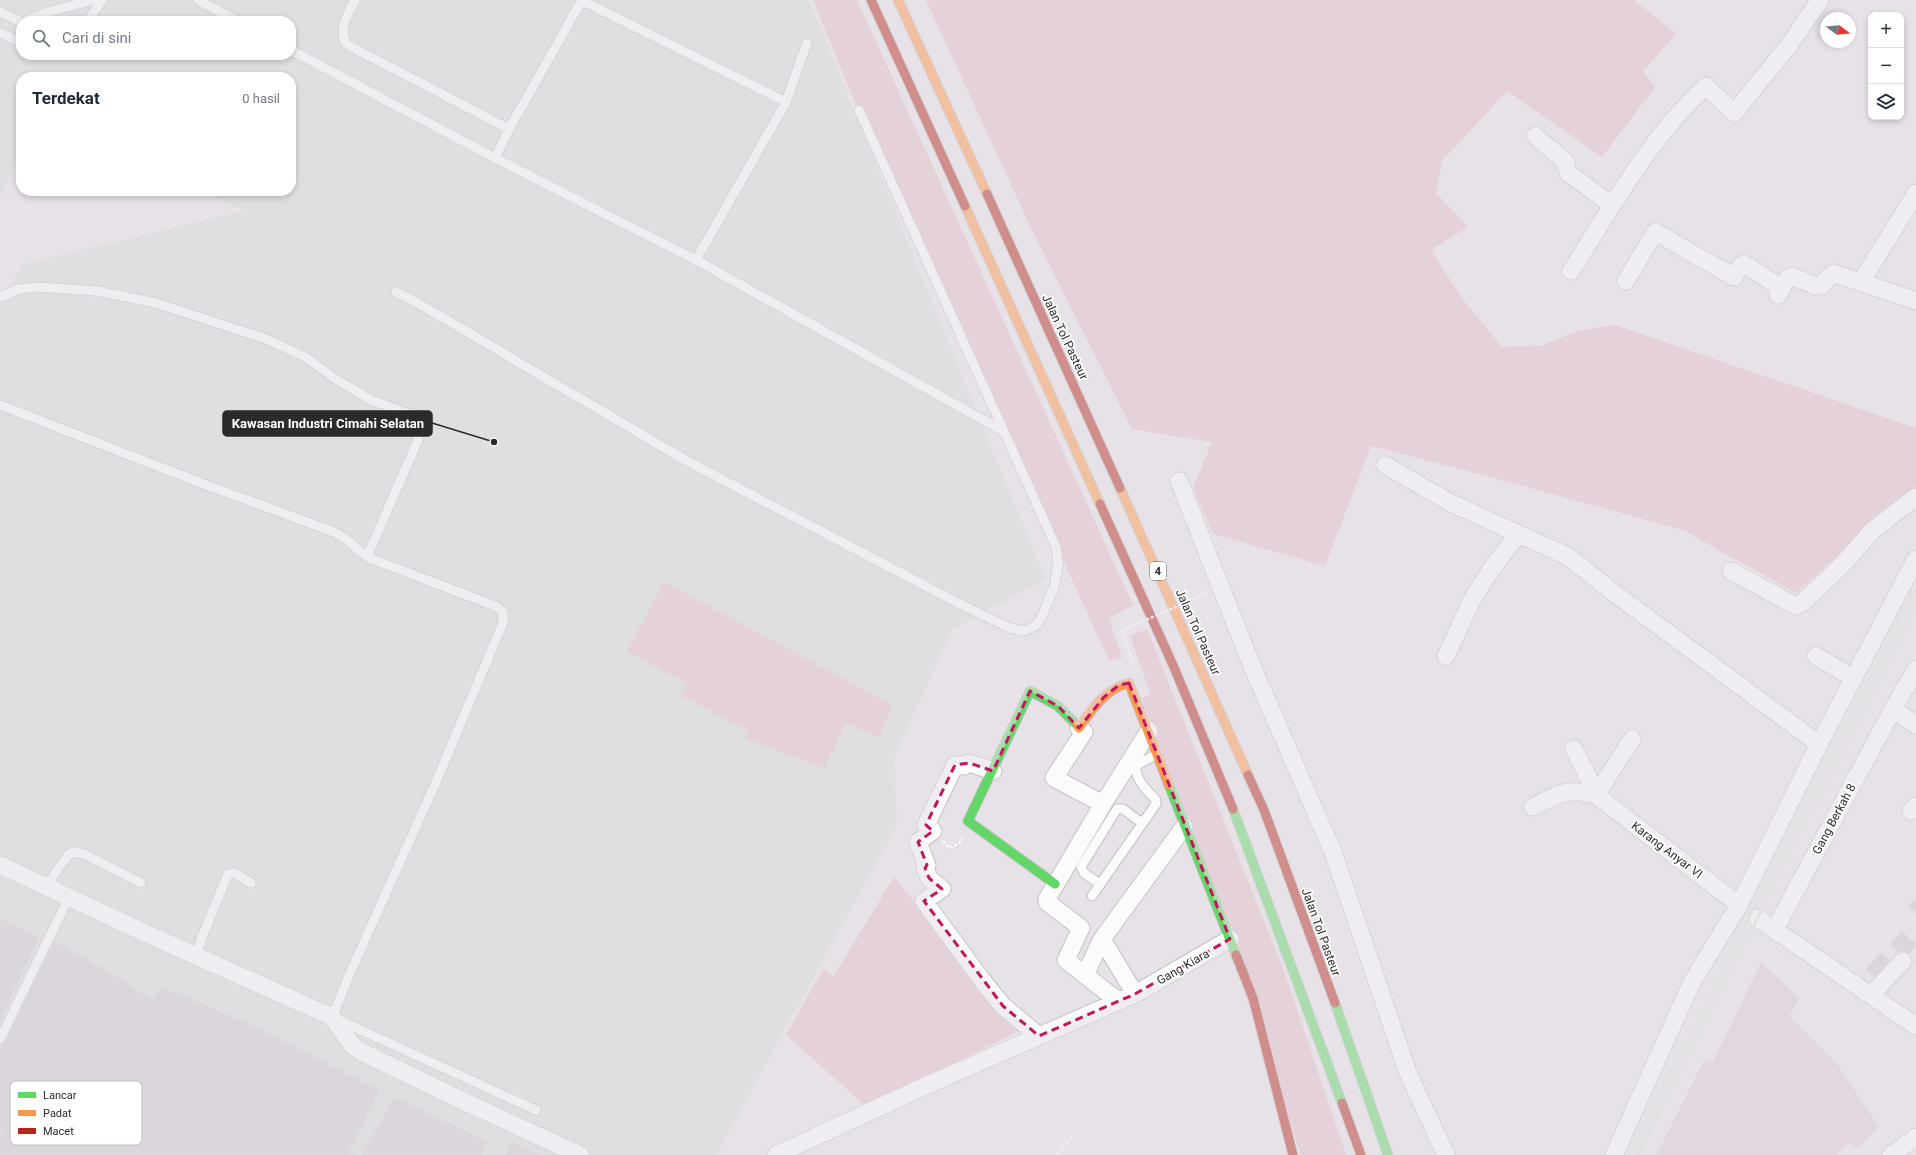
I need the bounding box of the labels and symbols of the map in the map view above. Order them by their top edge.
north arrow [1820,12,1856,48]
street label: Jalan Tol Pasteur [1039,292,1091,382]
callout: Kawasan Industri Cimahi Selatan [223,411,432,436]
text: Kawasan Industri Cimahi Selatan [232,416,424,431]
road number: 4 [1150,562,1166,580]
street label: Jalan Tol Pasteur [1173,587,1223,677]
street label: Gang Berkah 8 [1810,781,1859,857]
street label: Karang Anyar VI [1629,819,1705,881]
street label: Jalan Tol Pasteur [1299,886,1343,978]
street label: Gang Kiara [1154,946,1212,988]
legend [10,1081,142,1145]
text: Lancar [43,1089,77,1102]
text: Padat [43,1107,72,1120]
text: Macet [43,1125,74,1138]

